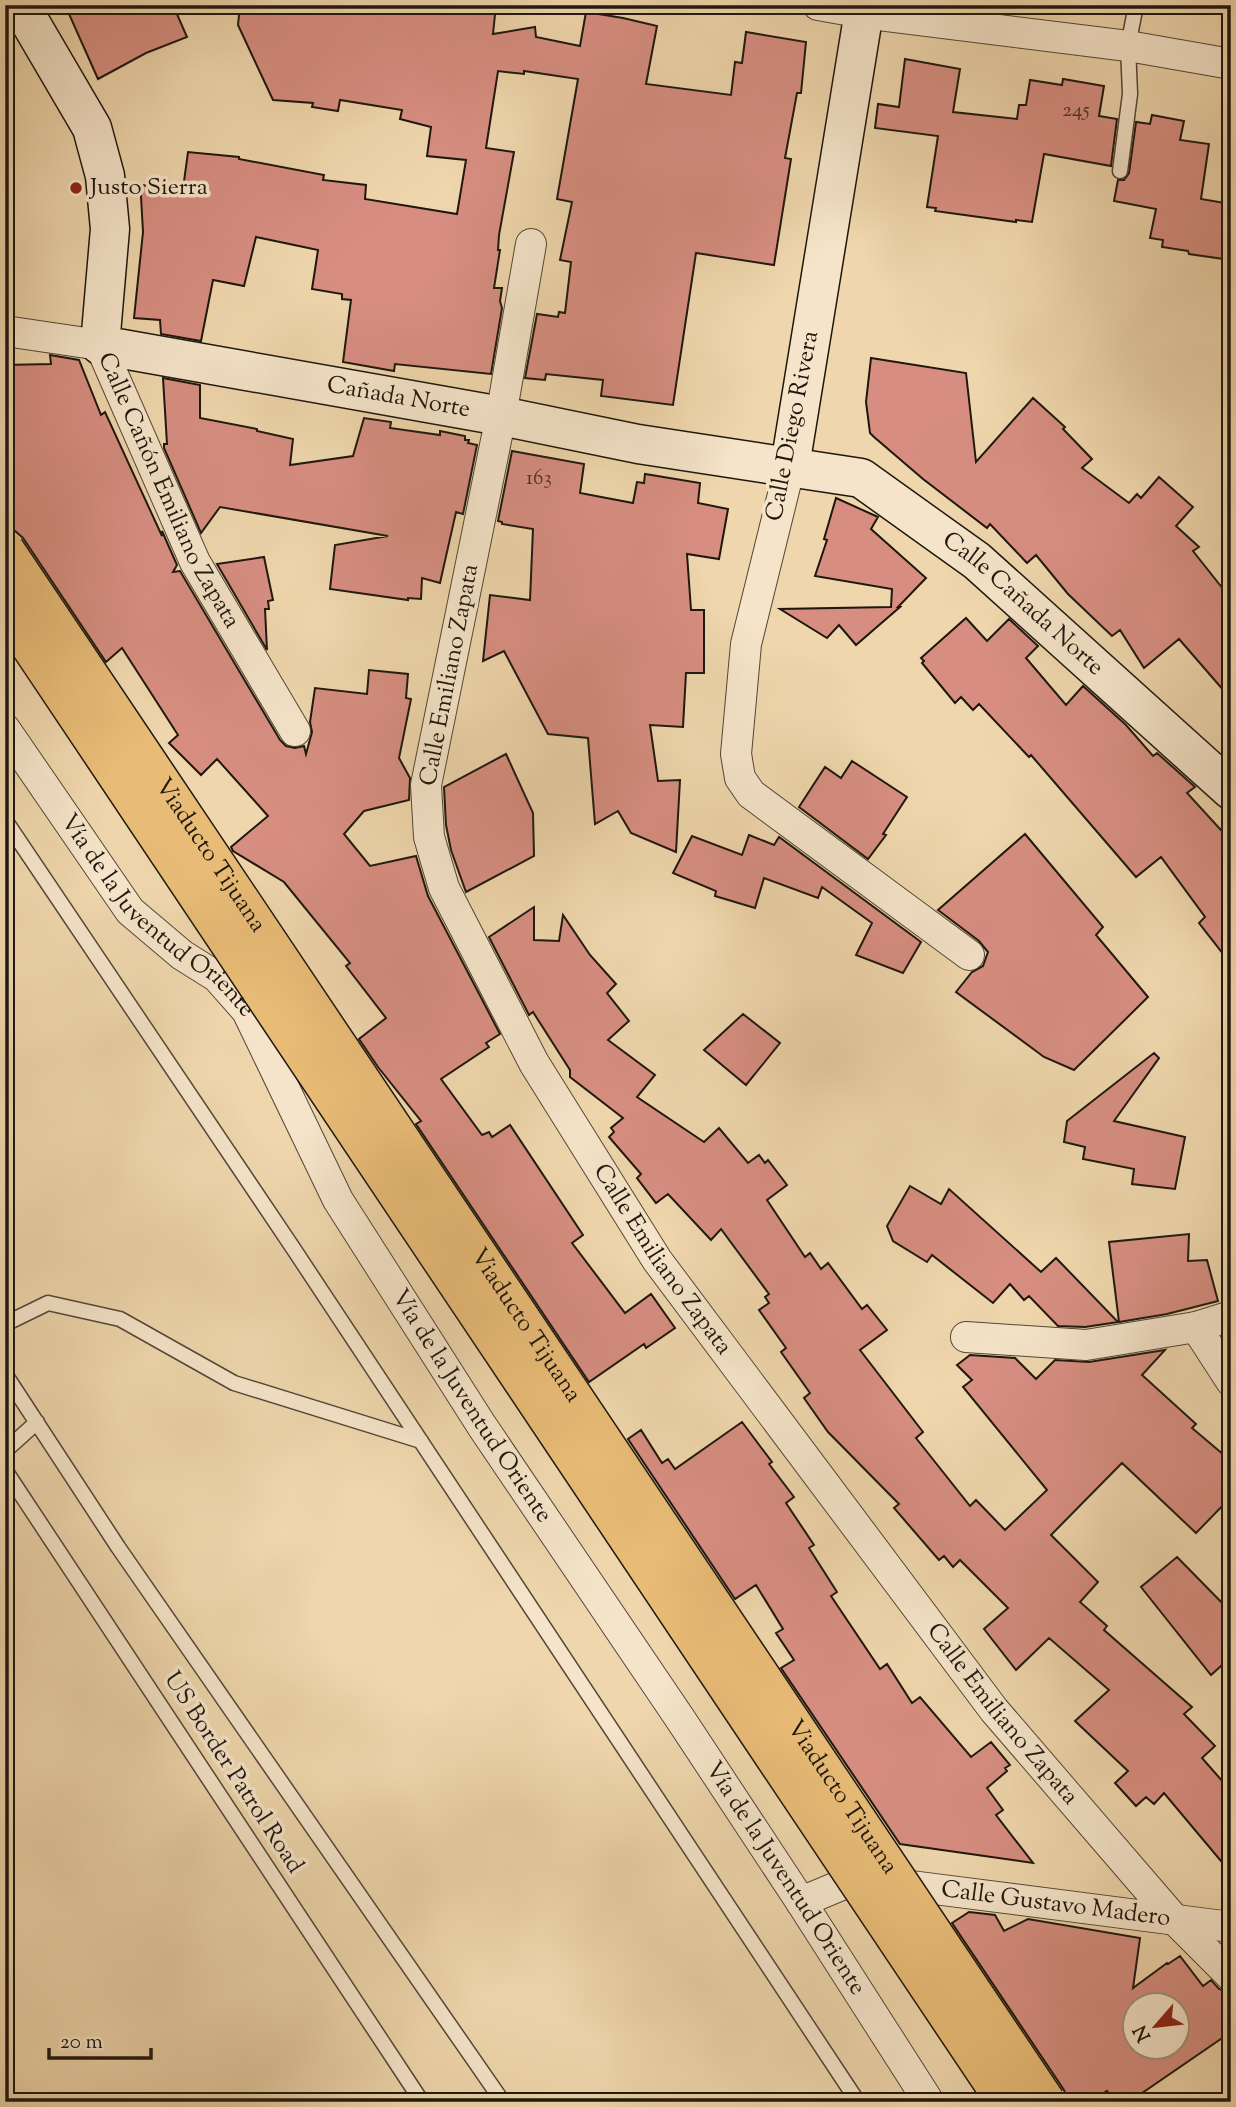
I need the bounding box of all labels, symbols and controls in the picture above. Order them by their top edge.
house number: 245 [1062,96,1090,126]
place label: Justo Sierra [88,171,208,205]
marker: Justo Sierra [68,180,84,196]
street label: Calle Diego Rivera [758,328,828,524]
street label: Calle Cañón Emiliano Zapata [88,347,248,635]
street label: Cañada Norte [324,368,473,427]
house number: 163 [526,464,552,494]
street label: Calle Cañada Norte [935,524,1111,684]
street label: Calle Emiliano Zapata [412,561,488,789]
street label: Viaducto Tijuana [146,772,274,940]
street label: Vía de la Juventud Oriente [51,807,262,1025]
street label: Calle Emiliano Zapata [584,1158,740,1362]
street label: Viaducto Tijuana [461,1242,589,1410]
street label: Vía de la Juventud Oriente [382,1283,560,1530]
street label: Calle Emiliano Zapata [918,1616,1086,1813]
street label: US Border Patrol Road [155,1665,311,1881]
street label: Viaducto Tijuana [778,1713,906,1881]
street label: Vía de la Juventud Oriente [696,1755,874,2002]
street label: Calle Gustavo Madero [939,1873,1172,1936]
north arrow [1120,1992,1190,2062]
scale bar [49,2016,150,2060]
text: N [1128,2020,1159,2046]
text: 20 m [60,2028,103,2058]

